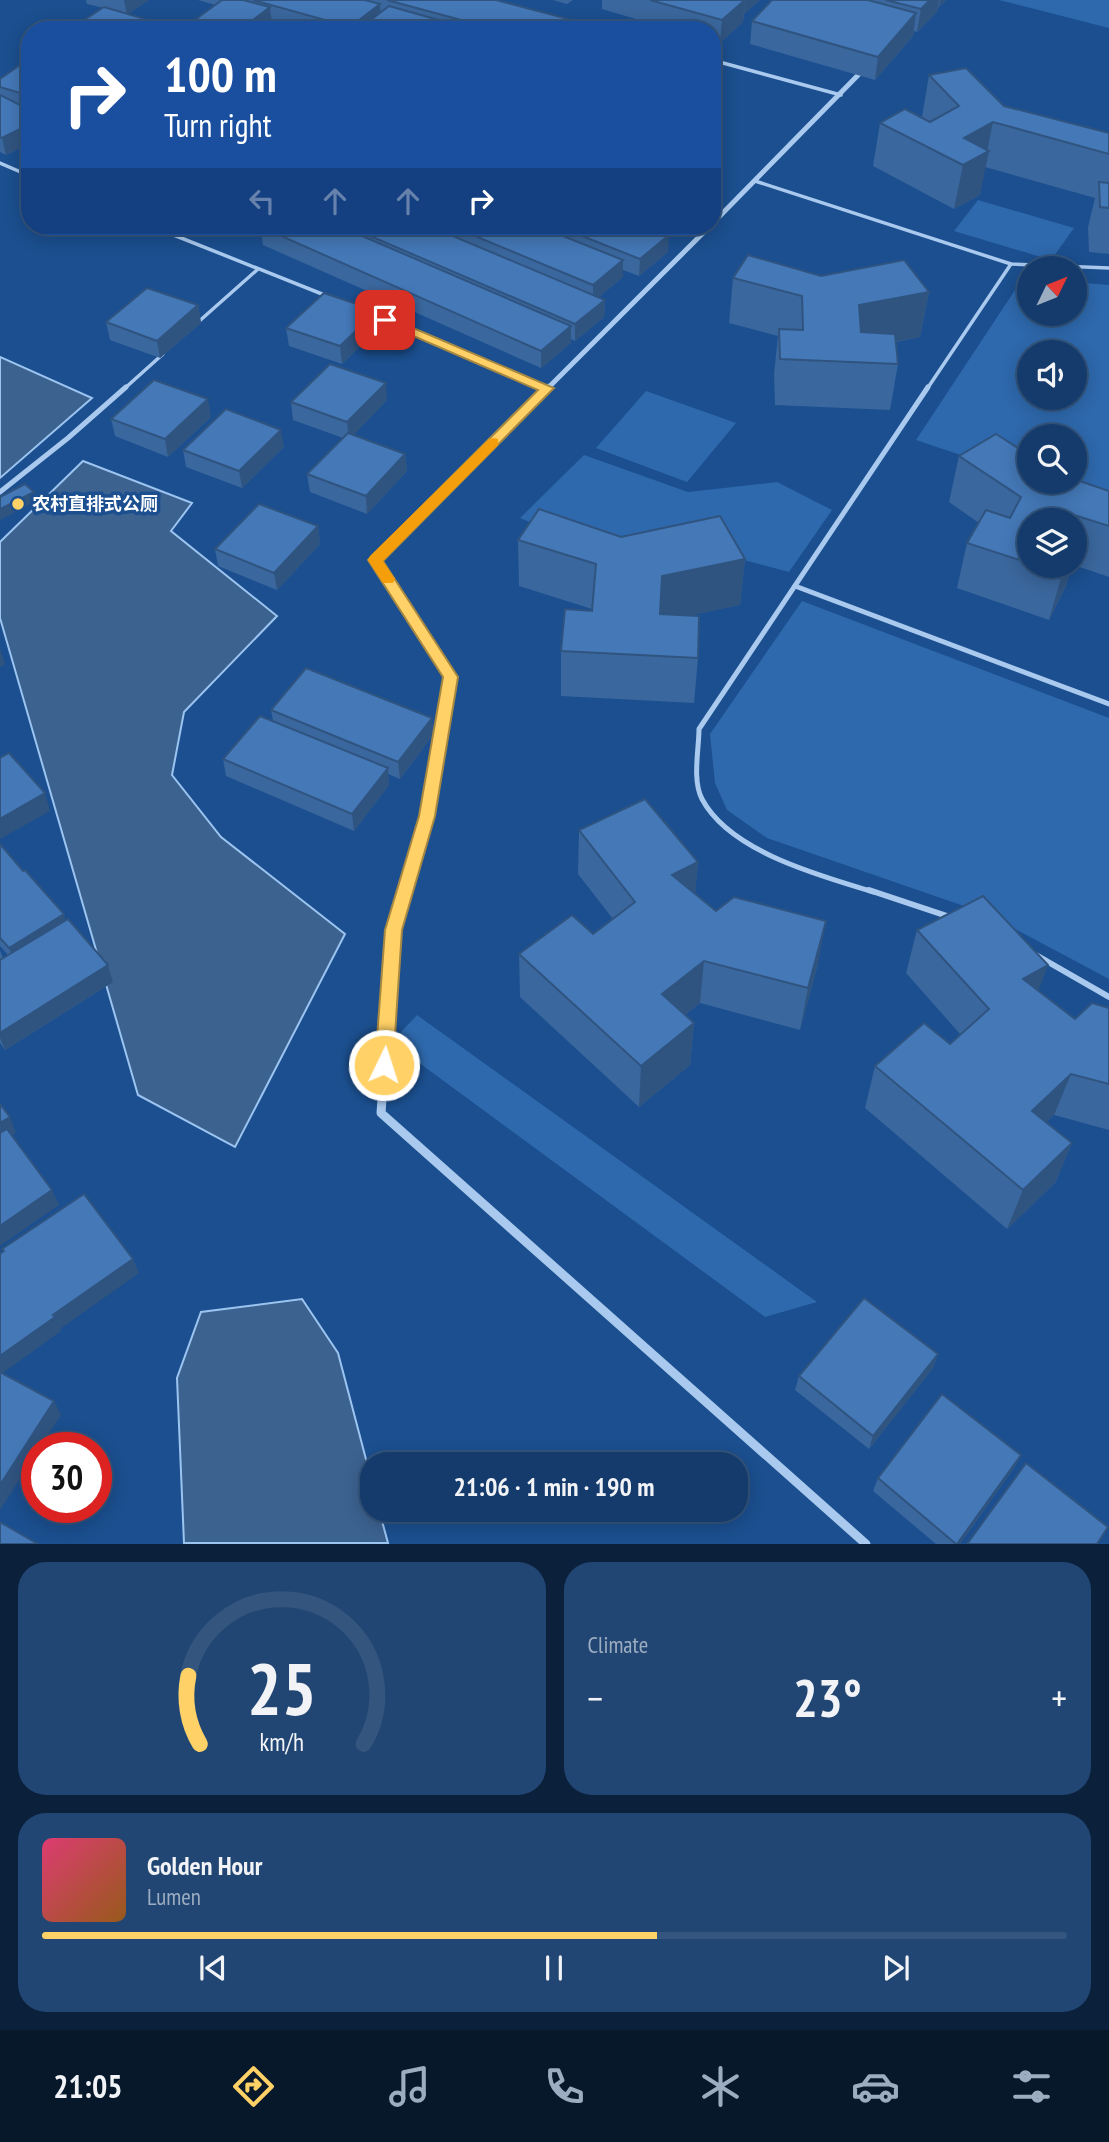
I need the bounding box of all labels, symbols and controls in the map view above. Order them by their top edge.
text: 100 m [164,42,277,106]
icon: right [49,49,140,140]
text: Turn right [164,104,272,146]
icon: left [243,182,281,220]
icon: ahead [316,182,354,220]
icon: ahead [389,182,427,220]
icon: right [462,182,500,220]
north arrow [1017,256,1087,326]
map controls [1017,256,1087,578]
pin [355,290,415,350]
icon: arrive [366,301,404,339]
button: sound [1017,340,1087,410]
button: search [1017,424,1087,494]
place label: 农村直排式公厕 [32,492,158,515]
marker: 农村直排式公厕 [10,496,26,512]
button: layers [1017,508,1087,578]
position arrow [347,1028,421,1102]
speed limit sign: 30 [21,1432,112,1523]
text: 21:06 · 1 min · 190 m [454,1470,654,1503]
text: Climate [588,1630,648,1659]
text: 25 [247,1641,317,1735]
text: 23° [793,1664,862,1731]
text: − [588,1673,603,1722]
text: + [1051,1673,1067,1722]
text: km/h [260,1726,304,1758]
text: Golden Hour [147,1849,262,1882]
text: Lumen [147,1882,201,1911]
icon: previous [194,1949,232,1987]
icon: pause [535,1949,573,1987]
icon: next [877,1949,915,1987]
icon: directions [229,2062,278,2111]
icon: music [385,2062,434,2111]
icon: phone [540,2062,589,2111]
icon: climate [696,2062,745,2111]
icon: car [851,2062,900,2111]
icon: filters [1007,2062,1056,2111]
text: 21:05 [53,2065,122,2107]

